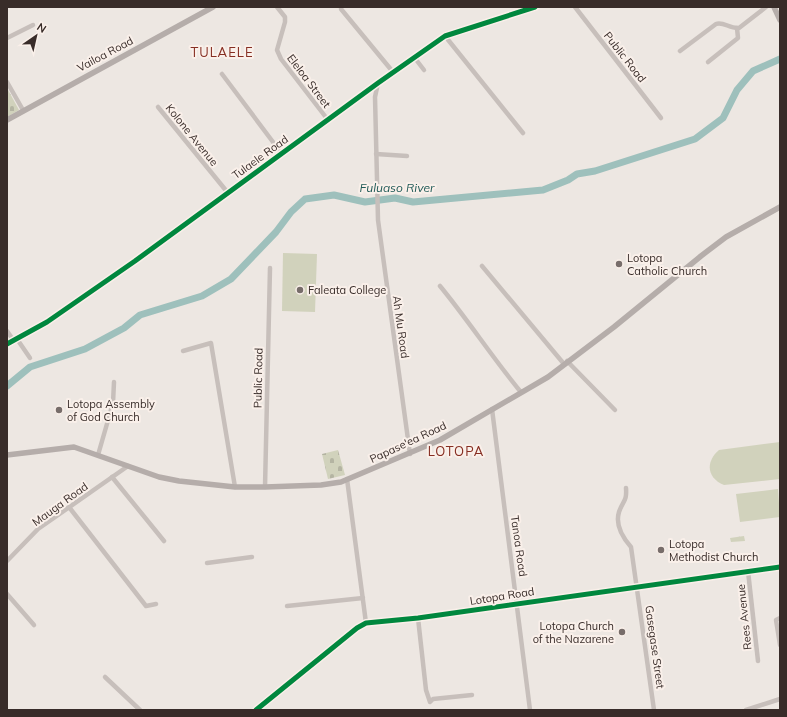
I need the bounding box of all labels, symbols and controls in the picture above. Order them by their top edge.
north arrow [16,16,56,56]
text: N [34,20,49,36]
street label: Public Road [601,29,649,85]
street label: Vailoa Road [75,33,135,75]
district label: TULAELE [190,44,254,60]
street label: Eleloa Street [284,51,334,111]
street label: Kolone Avenue [163,101,221,169]
street label: Tulaele Road [229,132,291,182]
water label: Fuluaso River [360,180,435,195]
place label: Lotopa Catholic Church [627,251,707,278]
marker: Lotopa Catholic Church [614,259,624,269]
place label: Faleata College [308,283,386,297]
marker: Faleata College [295,285,305,295]
street label: Ah Mu Road [390,295,412,359]
street label: Public Road [250,348,266,408]
place label: Lotopa Assembly of God Church [67,397,155,424]
marker: Lotopa Assembly of God Church [54,405,64,415]
street label: Papase'ea Road [367,418,449,466]
district label: LOTOPA [428,443,484,459]
street label: Mauga Road [29,479,91,529]
street label: Tanoa Road [508,515,530,577]
place label: Lotopa Methodist Church [669,537,758,564]
marker: Lotopa Methodist Church [656,545,666,555]
street label: Rees Avenue [734,583,754,651]
street label: Lotopa Road [469,584,535,608]
street label: Gasegase Street [642,604,668,690]
place label: Lotopa Church of the Nazarene [533,619,614,646]
marker: Lotopa Church of the Nazarene [617,627,627,637]

